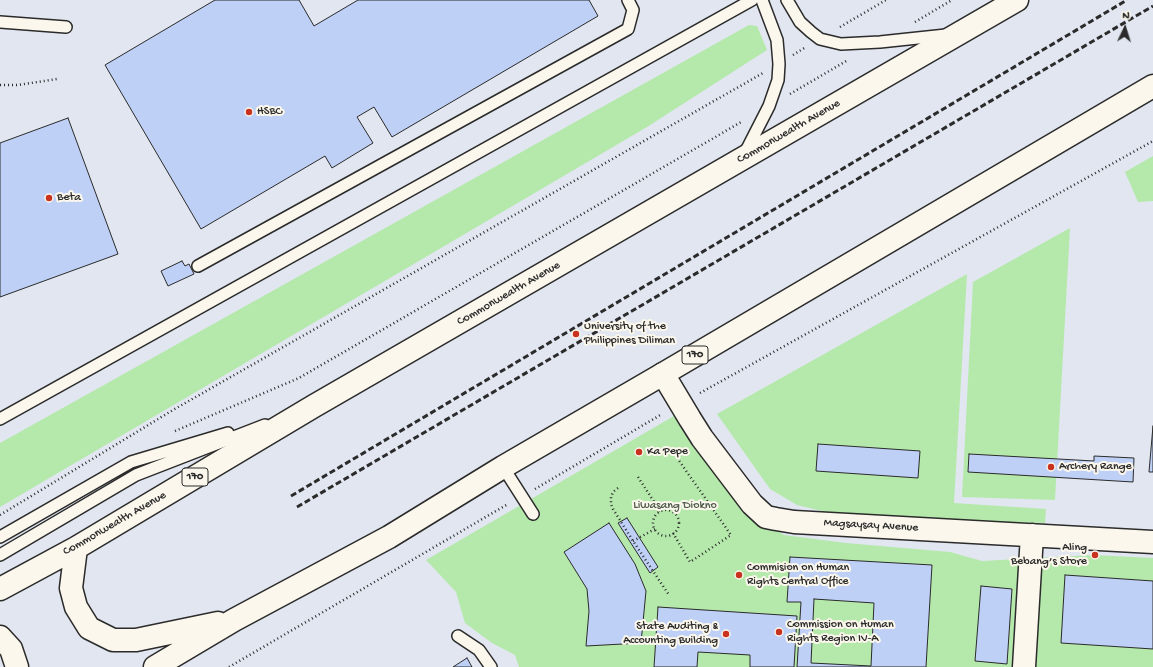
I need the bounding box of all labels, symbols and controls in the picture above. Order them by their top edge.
north arrow [1105,8,1145,48]
text: N [1122,10,1130,22]
street label: Commonwealth Avenue [735,97,843,167]
place label: HSBC [257,105,282,119]
marker: HSBC [244,107,254,117]
place label: Beta [57,191,81,205]
marker: Beta [44,193,54,203]
street label: Commonwealth Avenue [455,259,563,329]
place label: University of the Philippines Diliman [584,320,675,348]
marker: University of the Philippines Diliman [571,329,581,339]
road number: 170 [682,346,708,364]
place label: Ka Pepe [647,445,688,459]
marker: Ka Pepe [634,447,644,457]
place label: Archery Range [1059,460,1132,474]
marker: Archery Range [1046,462,1056,472]
road number: 170 [182,468,208,486]
street label: Commonwealth Avenue [61,489,169,559]
park label: Liwasang Diokno [633,499,717,513]
street label: Magsaysay Avenue [823,516,919,536]
place label: Aling Bebang’s Store [1011,541,1087,569]
marker: Aling Bebang’s Store [1090,550,1100,560]
place label: Commision on Human Rights Central Office [747,561,849,589]
marker: Commision on Human Rights Central Office [734,570,744,580]
place label: Commission on Human Rights Region IV-A [787,618,894,646]
place label: State Auditing & Accounting Building [623,620,718,648]
marker: Commission on Human Rights Region IV-A [774,627,784,637]
marker: State Auditing & Accounting Building [721,629,731,639]

